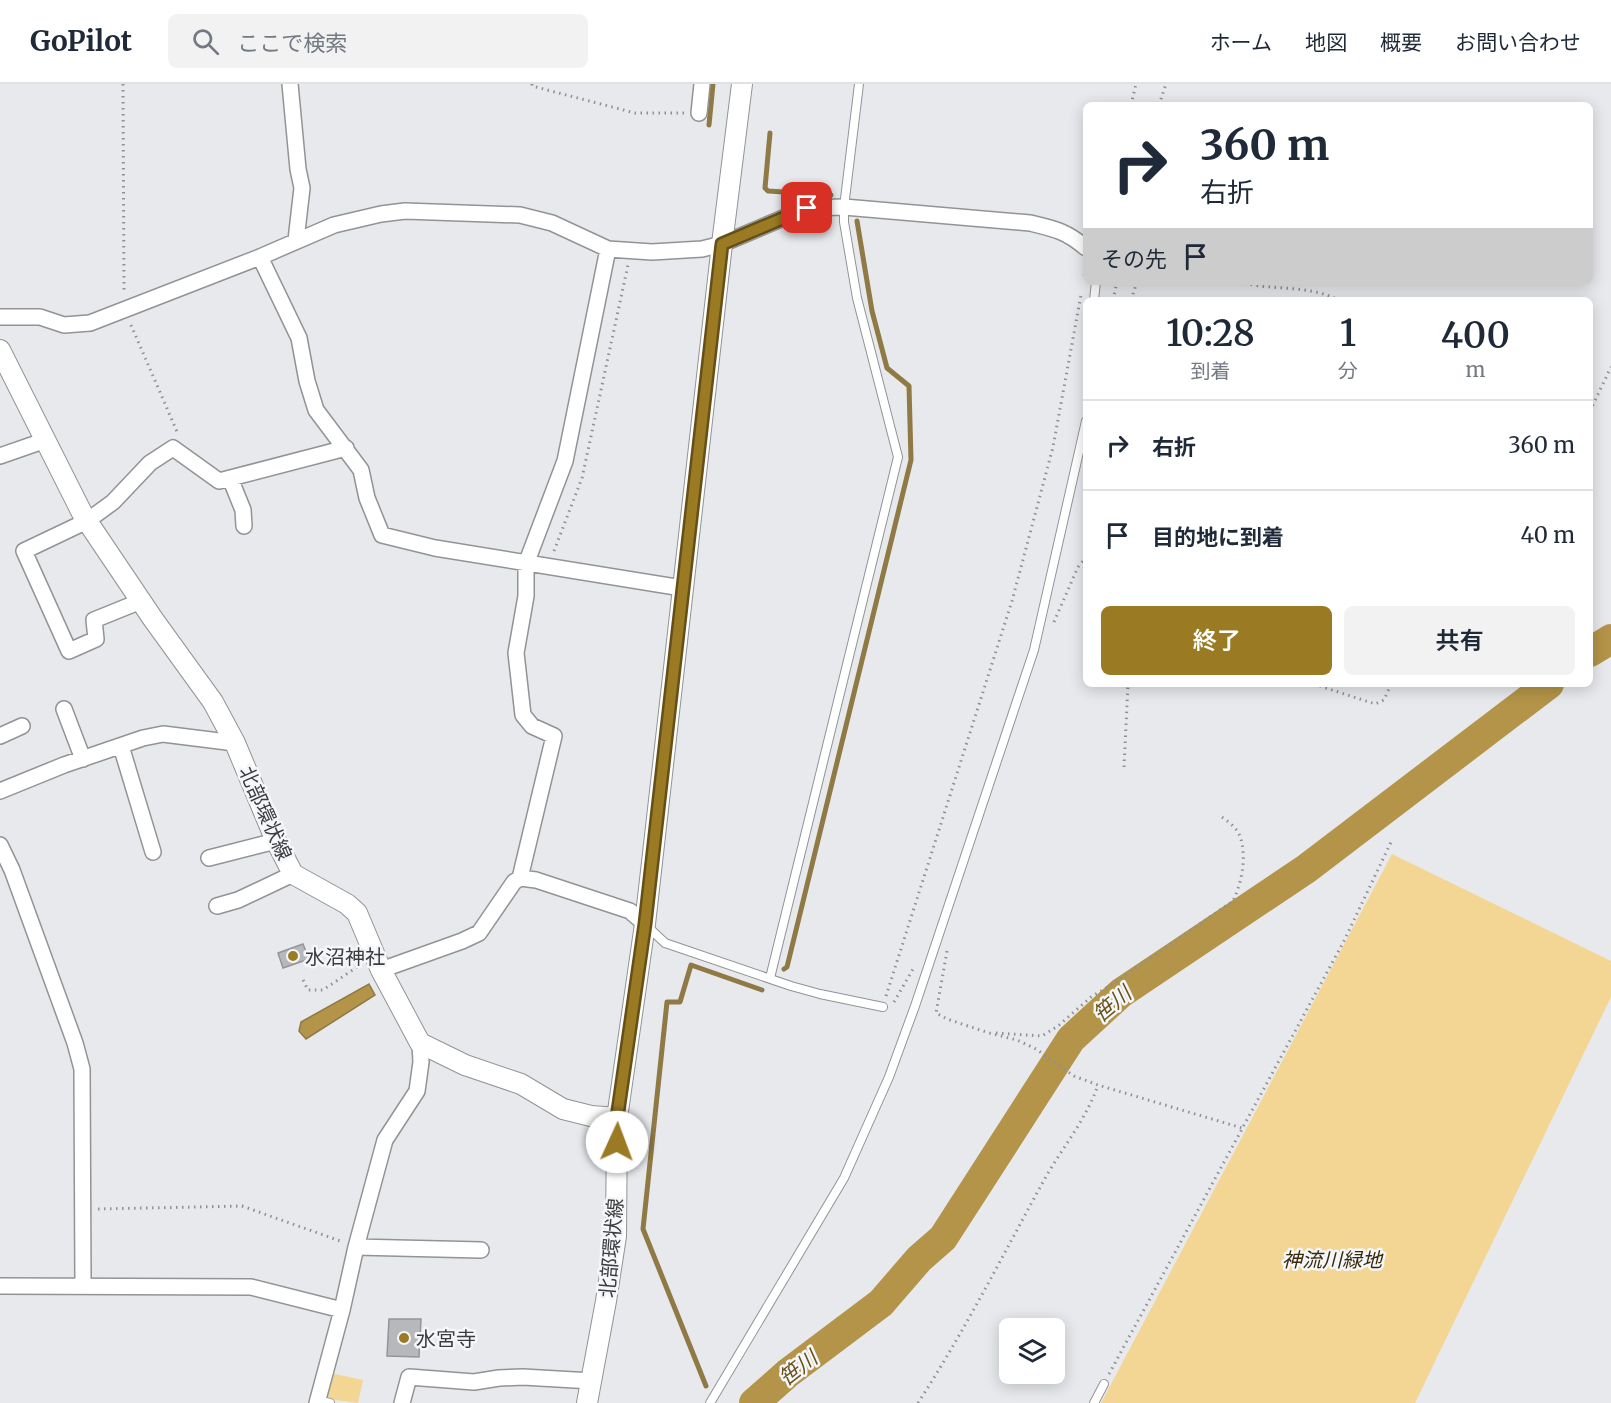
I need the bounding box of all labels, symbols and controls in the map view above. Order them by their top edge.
search box [168,14,588,68]
text: GoPilot [30,23,132,59]
icon: search [189,25,222,58]
text: ここで検索 [237,29,347,57]
text: ホーム [1210,29,1272,56]
text: 地図 [1305,29,1347,56]
text: 概要 [1380,29,1422,56]
text: お問い合わせ [1455,29,1581,56]
text: 360 m [1200,119,1329,171]
icon: right [1101,126,1179,204]
text: 右折 [1200,175,1254,209]
pin [781,182,832,233]
icon: arrive [790,191,823,224]
icon: arrive [1179,240,1212,273]
text: その先 [1101,245,1167,273]
text: 10:28 [1166,311,1255,356]
text: 1 [1340,311,1356,356]
text: 400 [1441,313,1510,358]
text: m [1466,357,1485,382]
text: 到着 [1190,358,1230,383]
text: 分 [1338,358,1358,383]
icon: right [1101,429,1134,462]
text: 360 m [1508,431,1575,459]
text: 右折 [1152,433,1196,461]
icon: arrive [1101,519,1134,552]
text: 40 m [1520,521,1575,549]
text: 目的地に到着 [1152,523,1284,551]
button: 終了 [1101,606,1332,675]
button: 共有 [1344,606,1575,675]
street label: 北部環状線 [234,762,298,864]
place label: 水沼神社 [305,944,385,969]
marker: 水沼神社 [286,949,300,963]
water label: 笹川 [1087,979,1138,1028]
position arrow [585,1110,649,1174]
street label: 北部環状線 [594,1197,628,1299]
park label: 神流川緑地 [1282,1247,1384,1272]
map controls [999,1318,1065,1384]
button: layers [999,1318,1065,1384]
place label: 水宮寺 [416,1326,476,1351]
marker: 水宮寺 [397,1331,411,1345]
water label: 笹川 [773,1343,824,1392]

